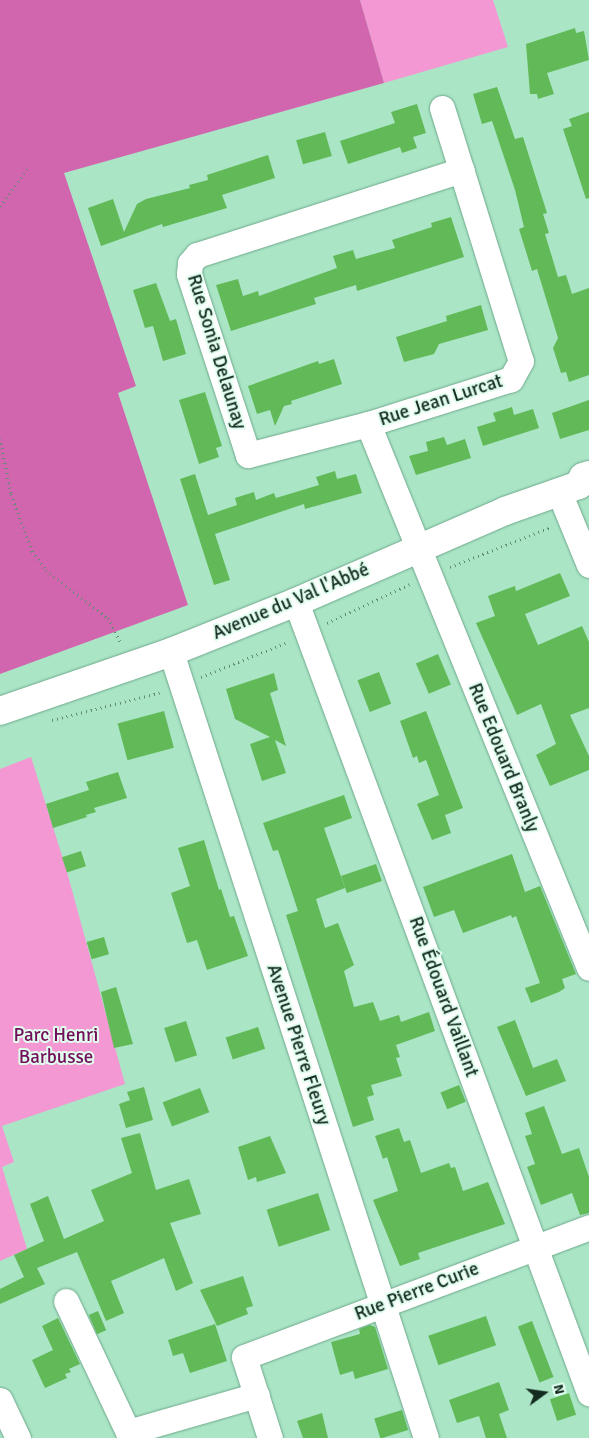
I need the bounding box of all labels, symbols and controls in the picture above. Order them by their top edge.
street label: Rue Sonia Delaunay [182,272,250,432]
street label: Rue Jean Lurcat [376,370,506,432]
street label: Avenue du Val l'Abbé [209,559,373,645]
street label: Rue Edouard Branly [463,680,543,836]
street label: Rue Édouard Vaillant [403,914,483,1080]
street label: Avenue Pierre Fleury [261,962,335,1128]
park label: Parc Henri Barbusse [14,1025,98,1069]
street label: Rue Pierre Curie [352,1258,482,1326]
north arrow [519,1368,569,1418]
text: N [550,1382,568,1396]

